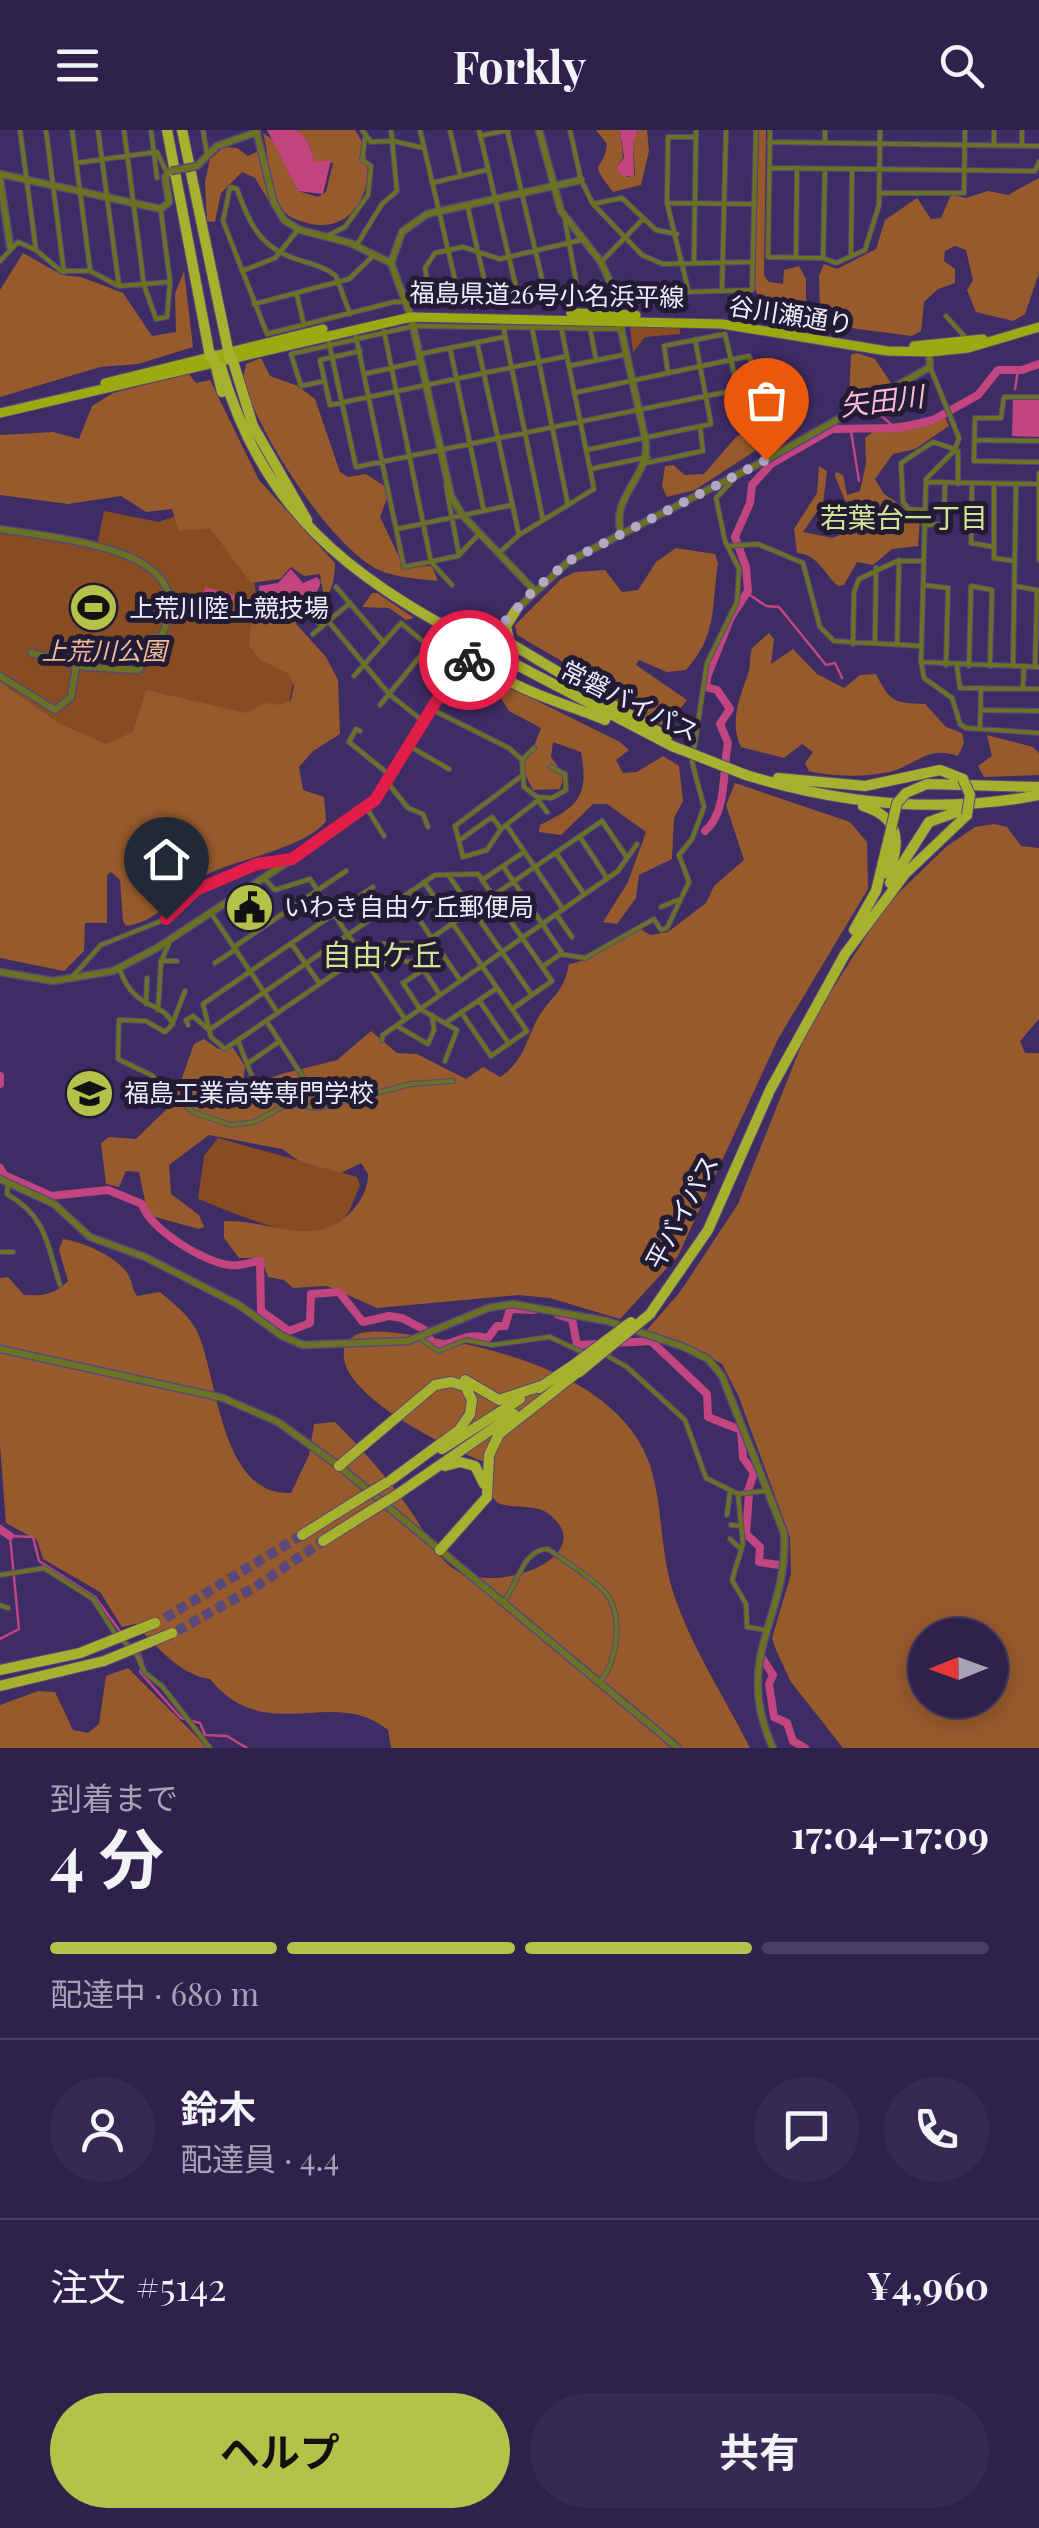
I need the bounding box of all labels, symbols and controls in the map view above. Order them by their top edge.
text: Forkly [453,35,586,95]
icon: menu [50,38,105,93]
icon: search [934,38,989,93]
street label: 福島県道26号小名浜平線 [409,275,685,312]
street label: 谷川瀬通り [727,287,856,340]
pin [724,358,809,461]
icon: bag [739,373,794,428]
water label: 矢田川 [838,376,929,423]
district label: 若葉台一丁目 [820,498,988,535]
sports icon: 上荒川陸上競技場 [68,582,120,634]
place label: 上荒川陸上競技場 [129,590,329,623]
courier [419,610,519,710]
park label: 上荒川公園 [41,633,169,666]
icon: bike [442,633,497,688]
street label: 常磐バイパス [556,652,705,747]
pin [124,817,209,920]
icon: home [139,832,194,887]
public building icon: いわき自由ケ丘郵便局 [223,881,275,933]
place label: いわき自由ケ丘郵便局 [284,889,534,922]
district label: 自由ケ丘 [322,934,442,974]
school or university icon: 福島工業高等専門学校 [63,1067,115,1119]
place label: 福島工業高等専門学校 [124,1075,374,1108]
street label: 平バイパス [637,1149,724,1274]
north arrow [908,1618,1008,1718]
map controls [908,1618,1008,1718]
text: 到着まで [50,1775,178,1818]
text: 17:04–17:09 [791,1808,989,1859]
text: 4 分 [50,1813,164,1899]
text: 配達中 · 680 m [50,1971,259,2014]
button: person [50,2077,155,2182]
button: chat [754,2077,859,2182]
button: phone [884,2077,989,2182]
text: 鈴木 [180,2082,256,2133]
text: 配達員 · 4.4 [180,2136,339,2179]
text: ¥4,960 [866,2259,989,2310]
text: 注文 #5142 [50,2260,226,2311]
button: ヘルプ [50,2393,510,2508]
button: 共有 [530,2393,989,2508]

